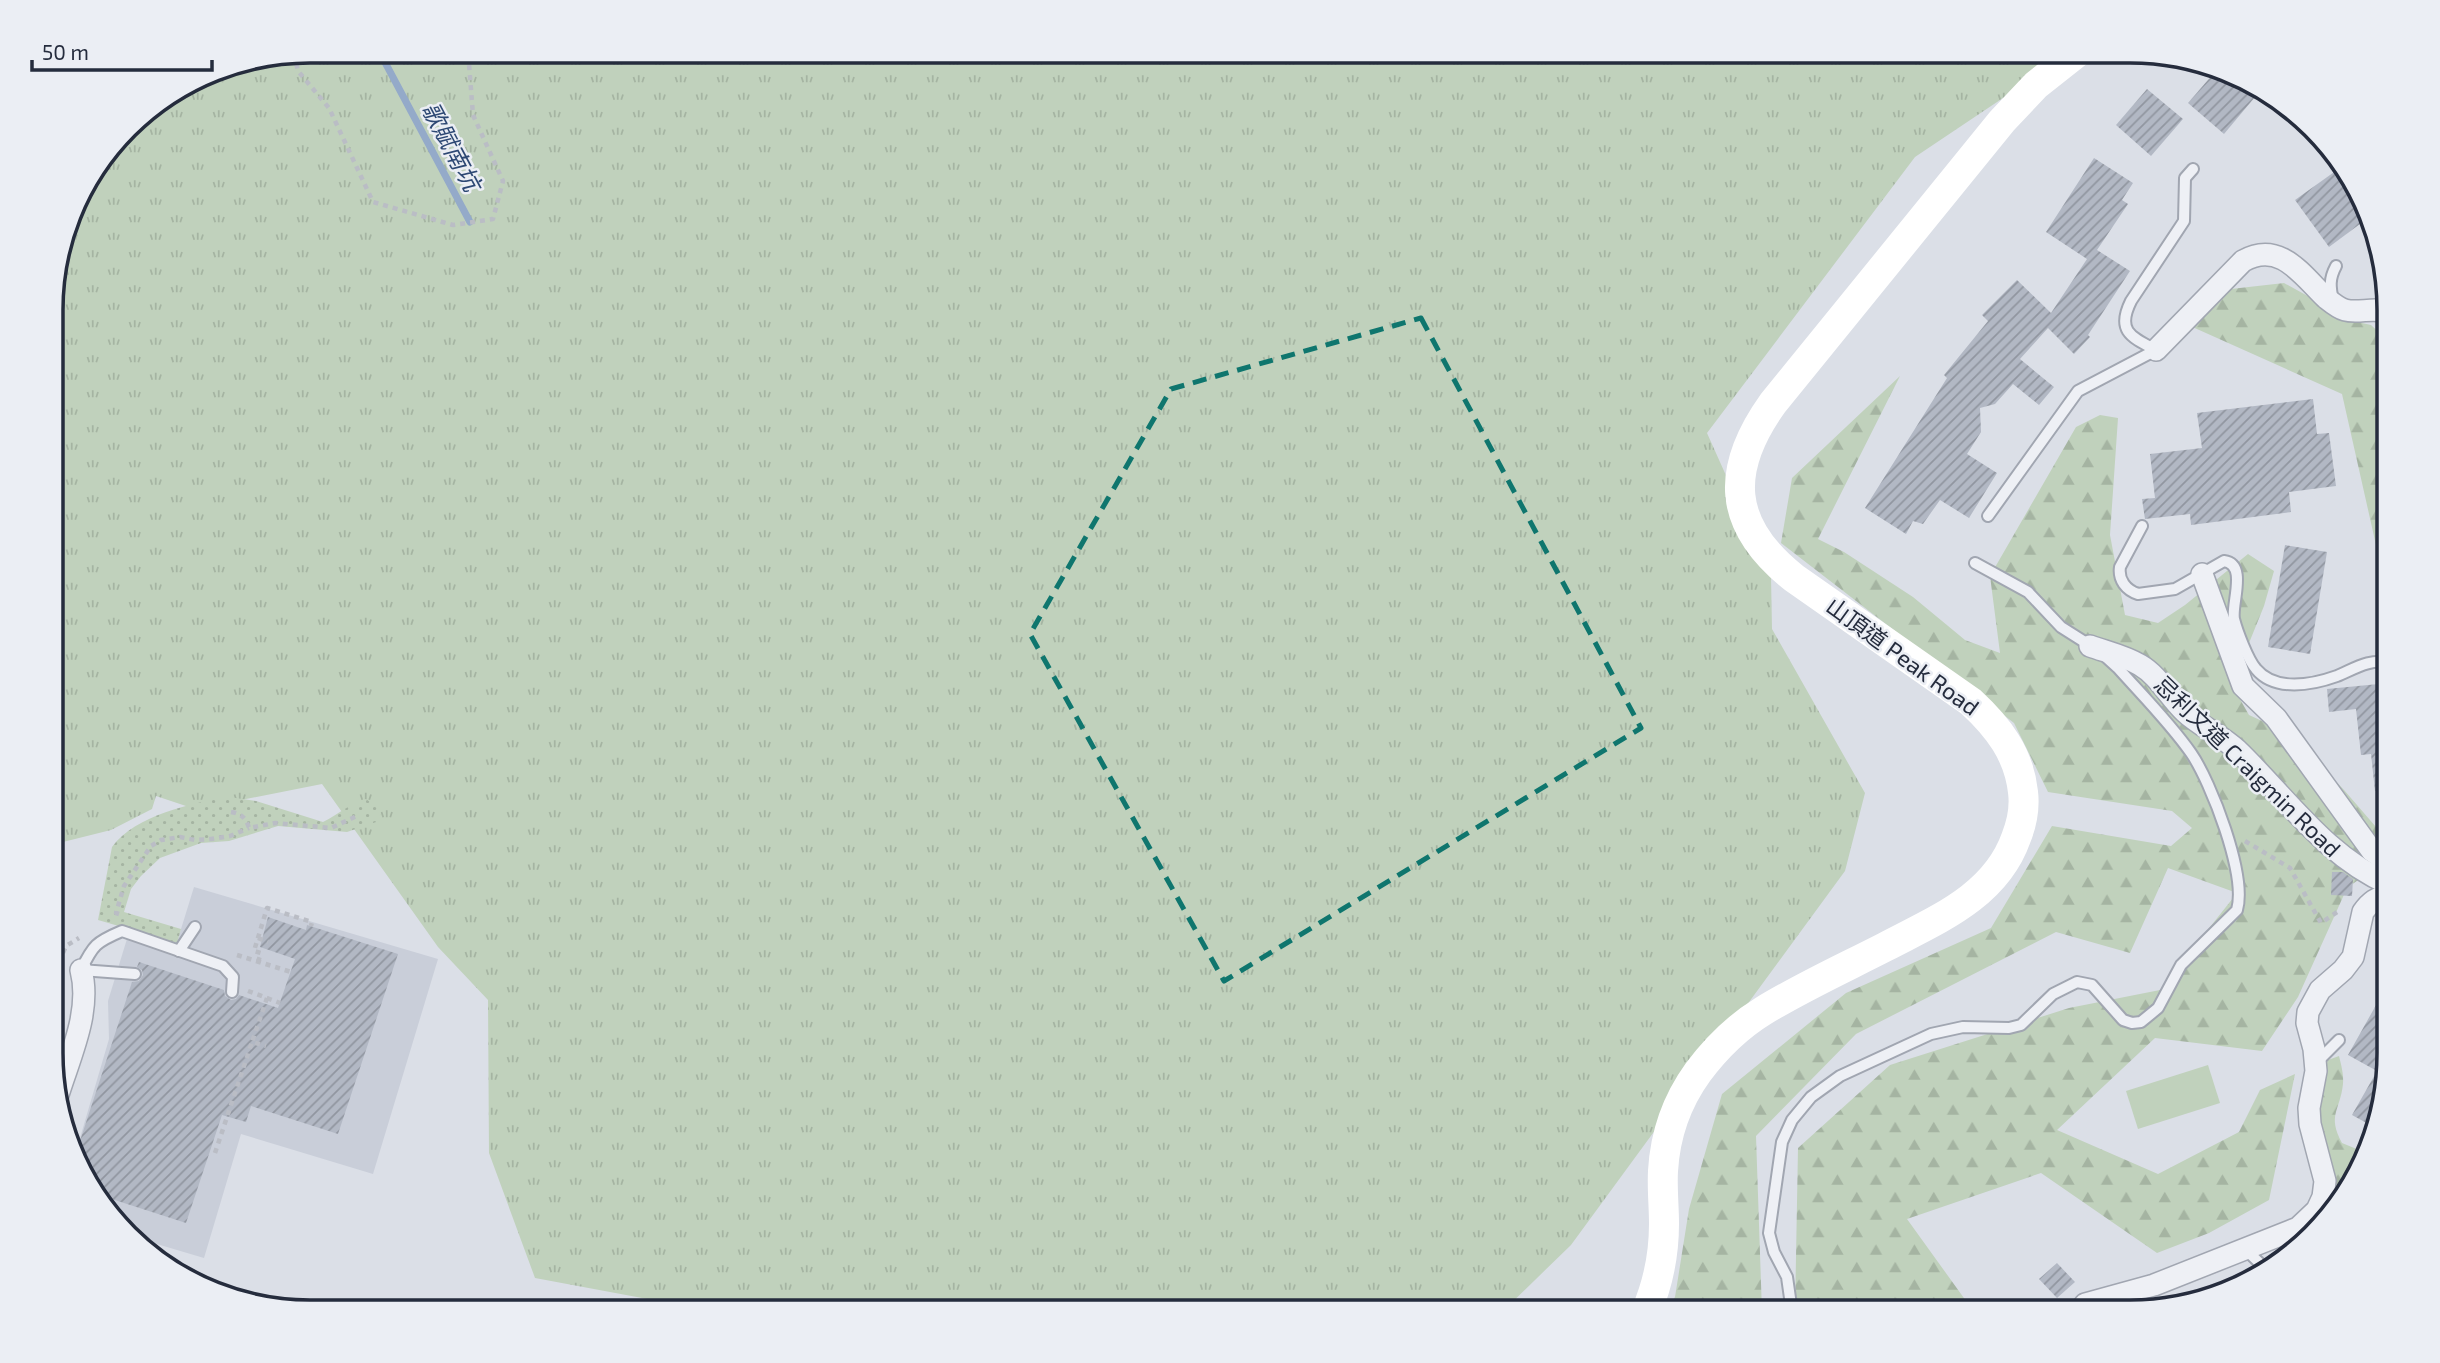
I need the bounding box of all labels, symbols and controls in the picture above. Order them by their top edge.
scale bar [32,28,212,72]
text: 50 m [42,39,89,64]
water label: 歌賦南坑 [417,97,489,198]
street label: 山頂道 Peak Road [1821,591,1985,721]
street label: 忌利文道 Craigmin Road [2149,670,2347,862]

